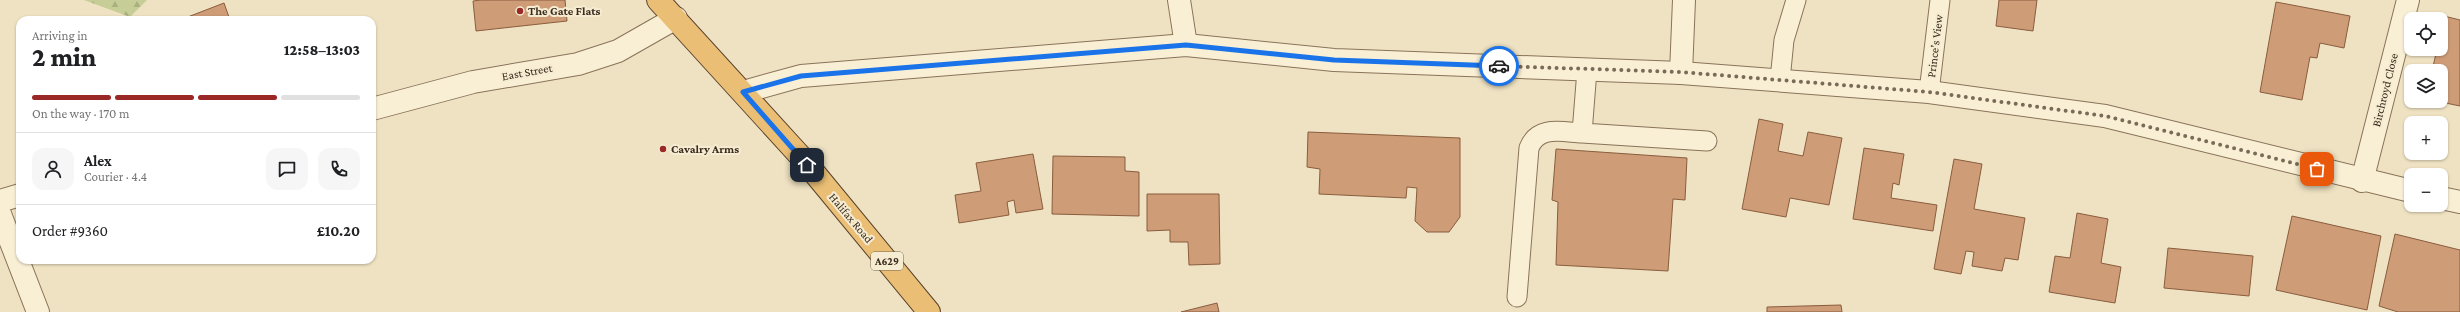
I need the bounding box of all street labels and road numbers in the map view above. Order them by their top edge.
street label: Prince's View [1924,13,1946,78]
street label: Birchroyd Close [2369,52,2401,128]
street label: East Street [501,60,554,83]
street label: Halifax Road [826,190,876,246]
road number: A629 [871,252,903,270]

